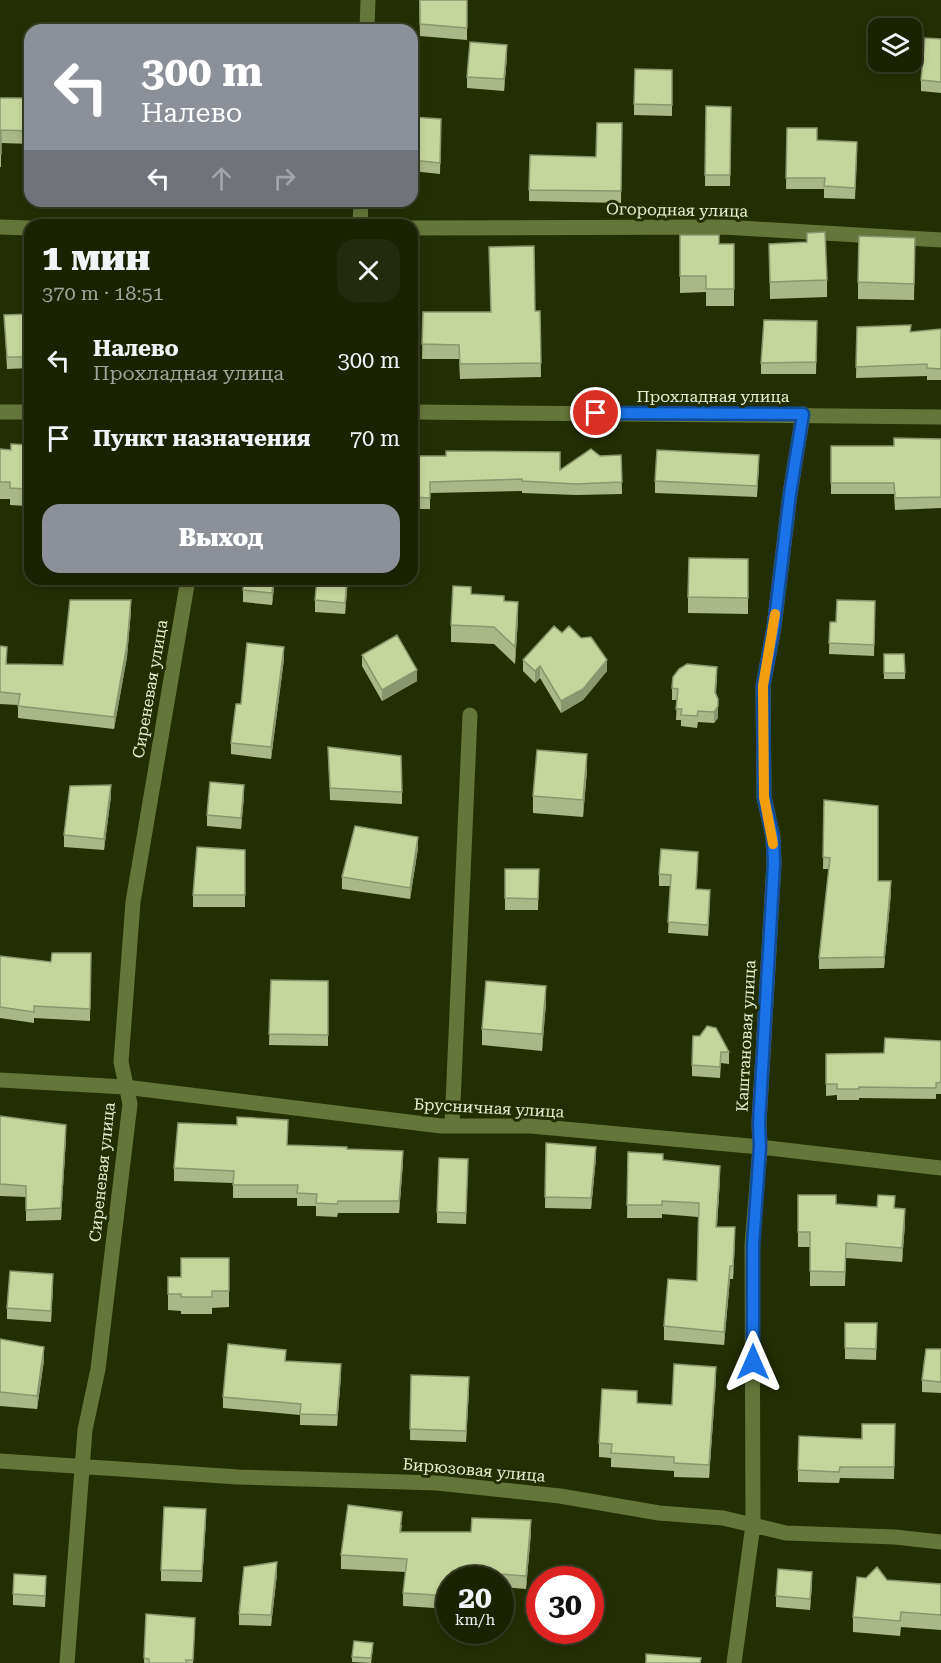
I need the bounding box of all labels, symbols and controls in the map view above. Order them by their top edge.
map controls [868,18,922,72]
button: layers [868,18,922,72]
text: 300 m [141,47,263,96]
icon: left [42,48,120,126]
text: Налево [141,97,242,129]
icon: left [142,162,175,195]
icon: ahead [205,162,238,195]
icon: right [268,162,301,195]
street label: Огородная улица [606,199,748,221]
text: 1 мин [42,237,150,279]
button: close [337,239,400,302]
text: 370 m · 18:51 [42,281,164,305]
text: Налево [93,336,179,361]
icon: left [42,344,75,377]
text: 300 m [337,348,400,373]
text: Прохладная улица [93,361,284,385]
pin [570,387,621,438]
street label: Прохладная улица [637,387,790,406]
icon: arrive [579,396,612,429]
icon: arrive [42,422,75,455]
text: Пункт назначения [93,426,311,451]
text: 70 m [350,426,400,451]
button: Выход [42,504,400,573]
street label: Сиреневая улица [128,618,172,760]
street label: Каштановая улица [733,959,759,1112]
street label: Брусничная улица [413,1095,565,1121]
street label: Сиреневая улица [85,1101,119,1243]
position arrow [721,1330,785,1394]
street label: Бирюзовая улица [402,1454,546,1486]
speed limit sign: 30 [526,1566,604,1644]
text: 20 [458,1580,492,1615]
text: km/h [455,1611,495,1629]

